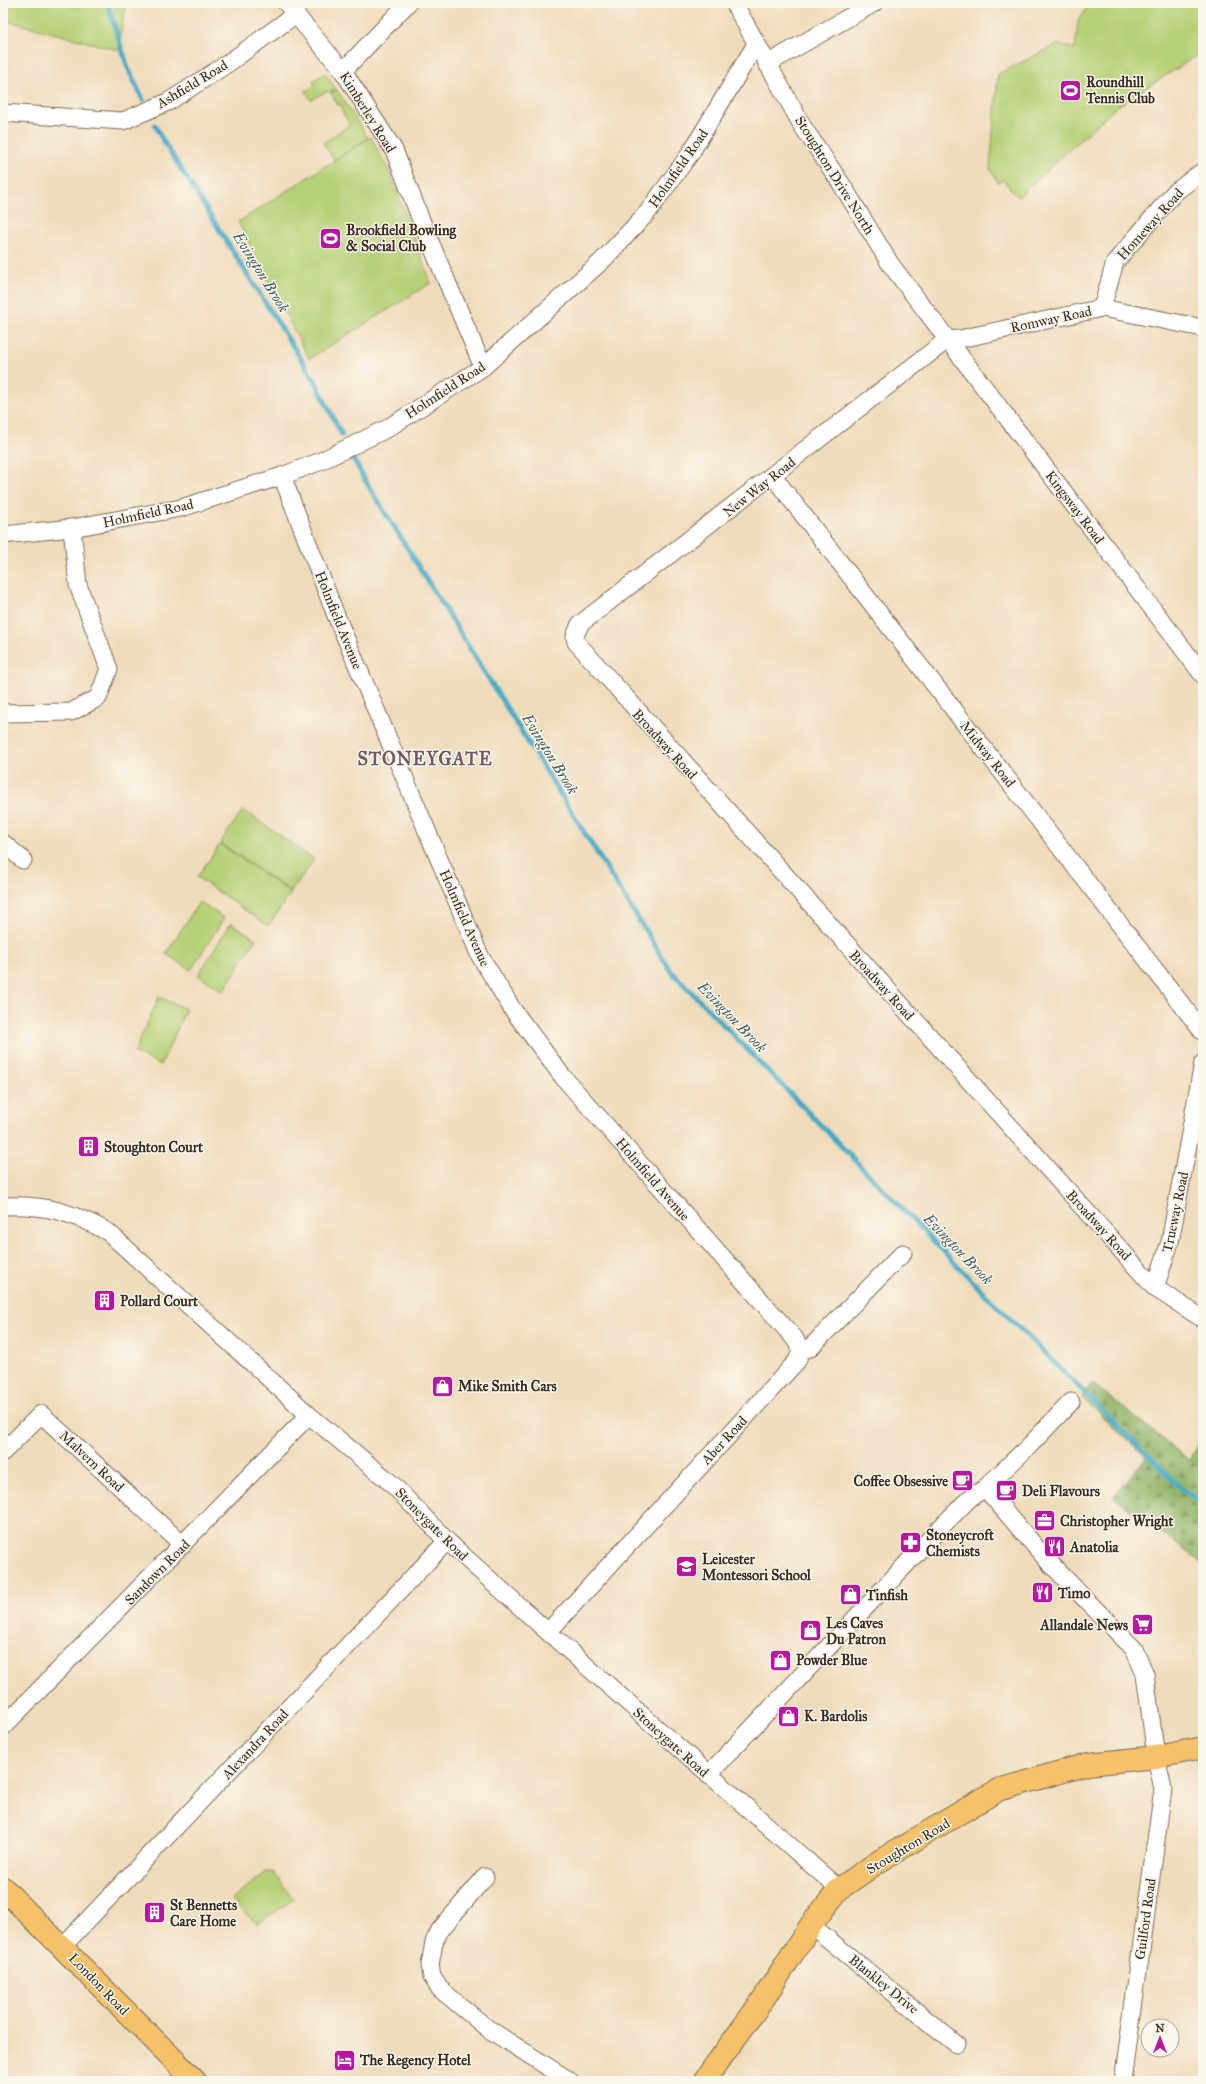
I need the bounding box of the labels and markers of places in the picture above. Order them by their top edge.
place label: Roundhill Tennis Club [1085,74,1155,107]
sports icon: Roundhill Tennis Club [1057,77,1083,103]
place label: Brookfield Bowling & Social Club [346,222,457,255]
sports icon: Brookfield Bowling & Social Club [317,225,343,251]
building icon: Stoughton Court [75,1134,101,1160]
place label: Stoughton Court [104,1139,203,1157]
building icon: Pollard Court [92,1288,118,1314]
place label: Pollard Court [120,1293,198,1310]
shop icon: Mike Smith Cars [429,1373,455,1399]
place label: Mike Smith Cars [458,1378,557,1395]
cafe icon: Coffee Obsessive [950,1468,976,1494]
place label: Coffee Obsessive [854,1473,948,1490]
cafe icon: Deli Flavours [993,1478,1019,1504]
place label: Deli Flavours [1022,1483,1100,1500]
office icon: Christopher Wright [1032,1508,1058,1534]
place label: Christopher Wright [1060,1513,1173,1531]
place label: Stoneycroft Chemists [926,1527,994,1560]
pharmacy icon: Stoneycroft Chemists [897,1530,923,1556]
restaurant icon: Anatolia [1042,1534,1068,1560]
place label: Anatolia [1069,1539,1120,1556]
place label: Leicester Montessori School [702,1551,812,1584]
school or university icon: Leicester Montessori School [673,1554,699,1580]
restaurant icon: Timo [1029,1580,1055,1606]
shop icon: Tinfish [838,1582,864,1608]
place label: Timo [1057,1585,1090,1602]
place label: Tinfish [865,1587,908,1604]
supermarket icon: Allandale News [1130,1612,1156,1638]
place label: Les Caves Du Patron [826,1615,886,1648]
place label: Allandale News [1039,1617,1128,1634]
shop icon: Les Caves Du Patron [797,1618,823,1644]
shop icon: Powder Blue [768,1647,794,1673]
place label: Powder Blue [796,1652,867,1669]
shop icon: K. Bardolis [775,1703,801,1729]
place label: K. Bardolis [804,1708,867,1725]
place label: St Bennetts Care Home [170,1897,237,1930]
building icon: St Bennetts Care Home [142,1900,168,1926]
hotel icon: The Regency Hotel [331,2047,357,2073]
place label: The Regency Hotel [359,2052,472,2070]

